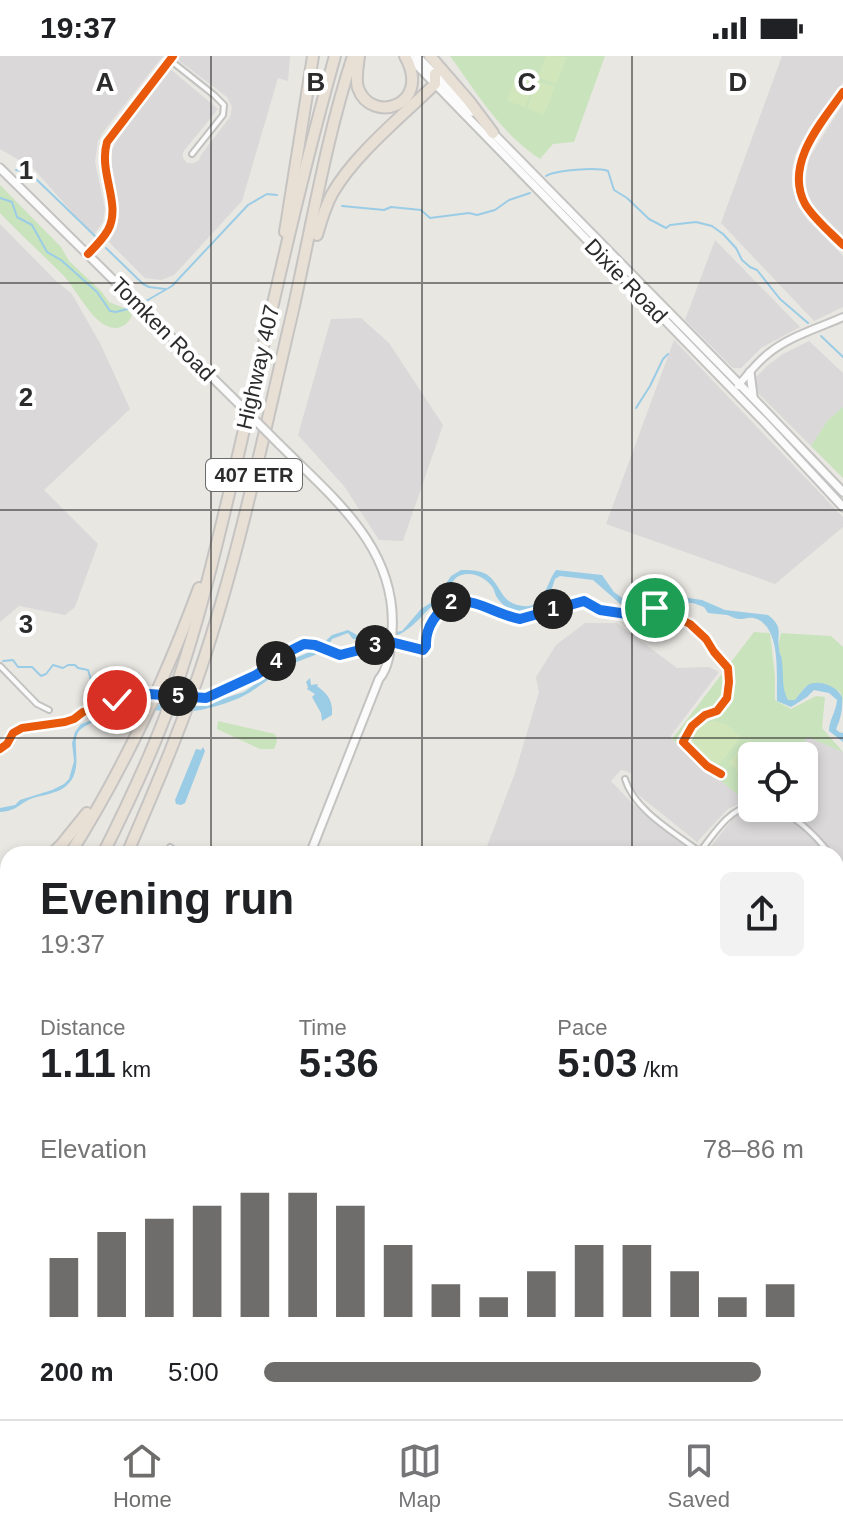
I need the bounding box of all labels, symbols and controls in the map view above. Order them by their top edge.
text: 19:37 [40,11,117,44]
text: A [96,67,115,97]
text: B [307,67,325,97]
text: C [518,67,537,97]
text: D [729,67,747,97]
text: 1 [19,155,33,185]
street label: Dixie Road [580,234,672,328]
street label: Tomken Road [106,272,220,386]
street label: Highway 407 [232,302,284,432]
text: 2 [19,382,33,412]
road number: 407 ETR [206,459,302,491]
pin [621,574,689,642]
pin: 2 [431,582,471,622]
icon: arrive [633,586,677,630]
text: 2 [445,589,457,614]
pin: 1 [533,589,573,629]
text: 1 [547,596,559,621]
text: 3 [19,609,33,639]
pin: 3 [355,625,395,665]
text: 3 [369,632,381,657]
pin: 4 [256,641,296,681]
text: 4 [270,648,282,673]
pin [83,666,151,734]
pin: 5 [158,676,198,716]
icon: check [95,678,139,722]
text: 5 [172,683,184,708]
map controls [738,742,818,822]
button: locate [738,742,818,822]
button: share [720,872,804,956]
text: Evening run [40,874,294,923]
text: 19:37 [40,929,105,959]
text: Distance [40,1015,126,1040]
text: Time [299,1015,347,1040]
text: Pace [557,1015,607,1040]
text: 1.11 [40,1041,116,1085]
text: 5:36 [299,1041,379,1085]
text: 5:03 [557,1041,637,1085]
text: km [116,1057,151,1082]
text: /km [637,1057,679,1082]
text: Elevation [40,1134,147,1164]
text: 78–86 m [703,1134,804,1164]
text: 200 m [40,1357,114,1387]
text: 5:00 [168,1357,219,1387]
tab: Home [113,1439,172,1513]
tab: Map [398,1439,442,1513]
tab: Saved [668,1439,730,1513]

